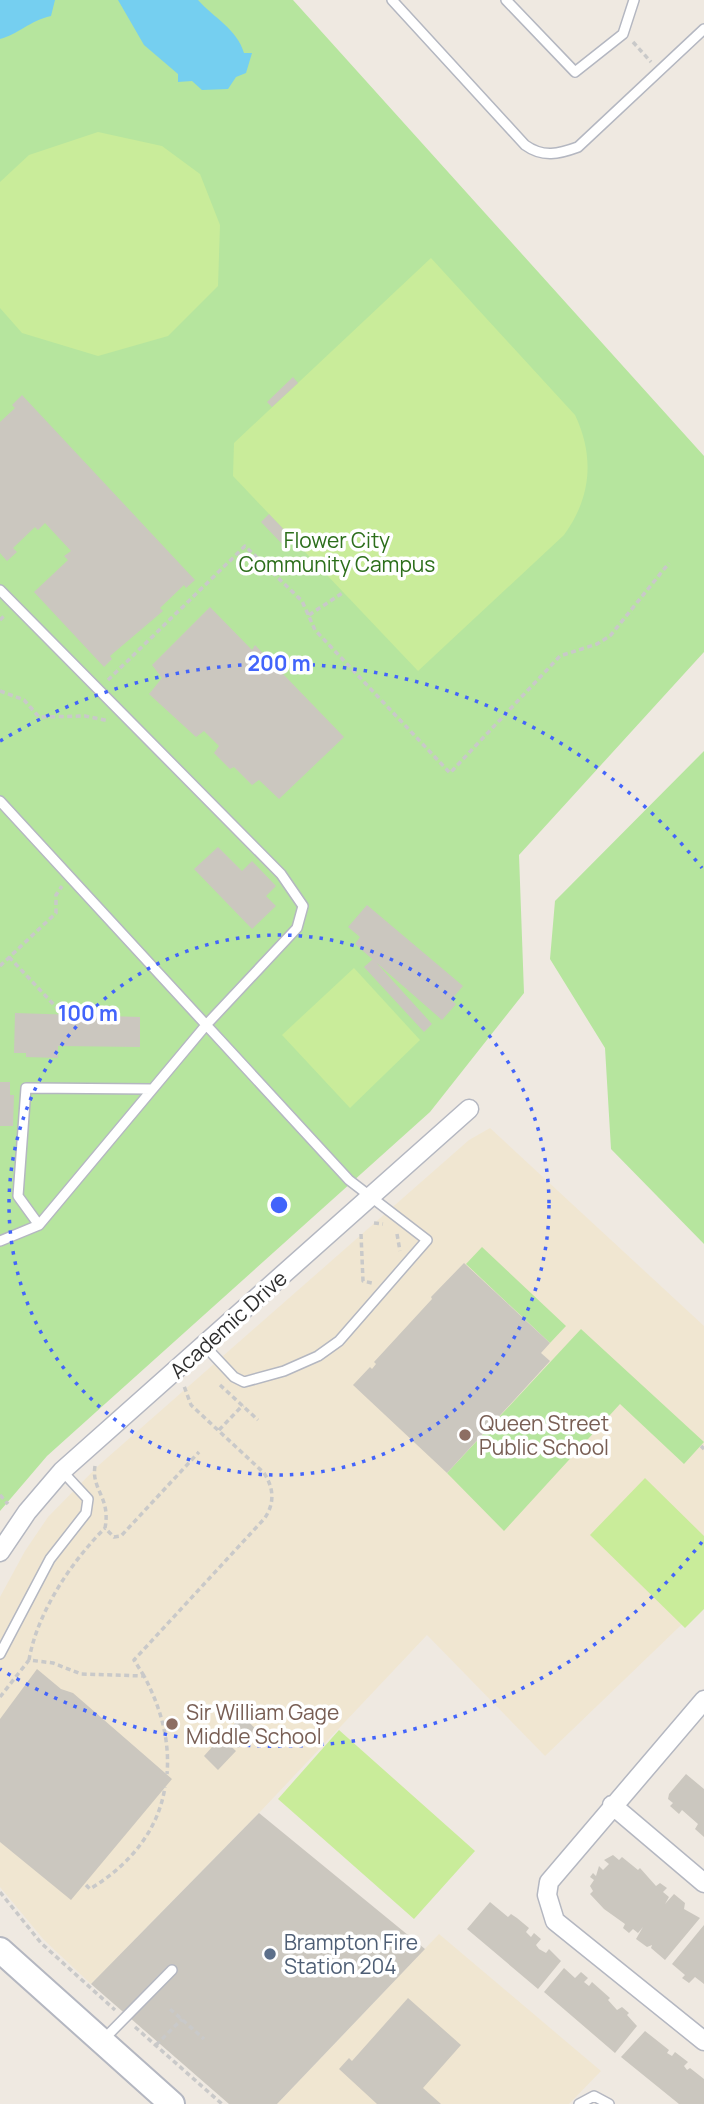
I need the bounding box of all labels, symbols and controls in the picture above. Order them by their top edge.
park label: Flower City Community Campus [239,526,435,578]
text: 200 m [247,649,311,677]
text: 100 m [58,999,118,1027]
centre of rings [267,1193,291,1217]
street label: Academic Drive [163,1264,293,1384]
place label: Queen Street Public School [479,1409,609,1461]
marker: Queen Street Public School [457,1427,473,1443]
place label: Sir William Gage Middle School [186,1698,339,1750]
marker: Sir William Gage Middle School [164,1716,180,1732]
place label: Brampton Fire Station 204 [284,1928,418,1980]
marker: Brampton Fire Station 204 [262,1946,278,1962]

